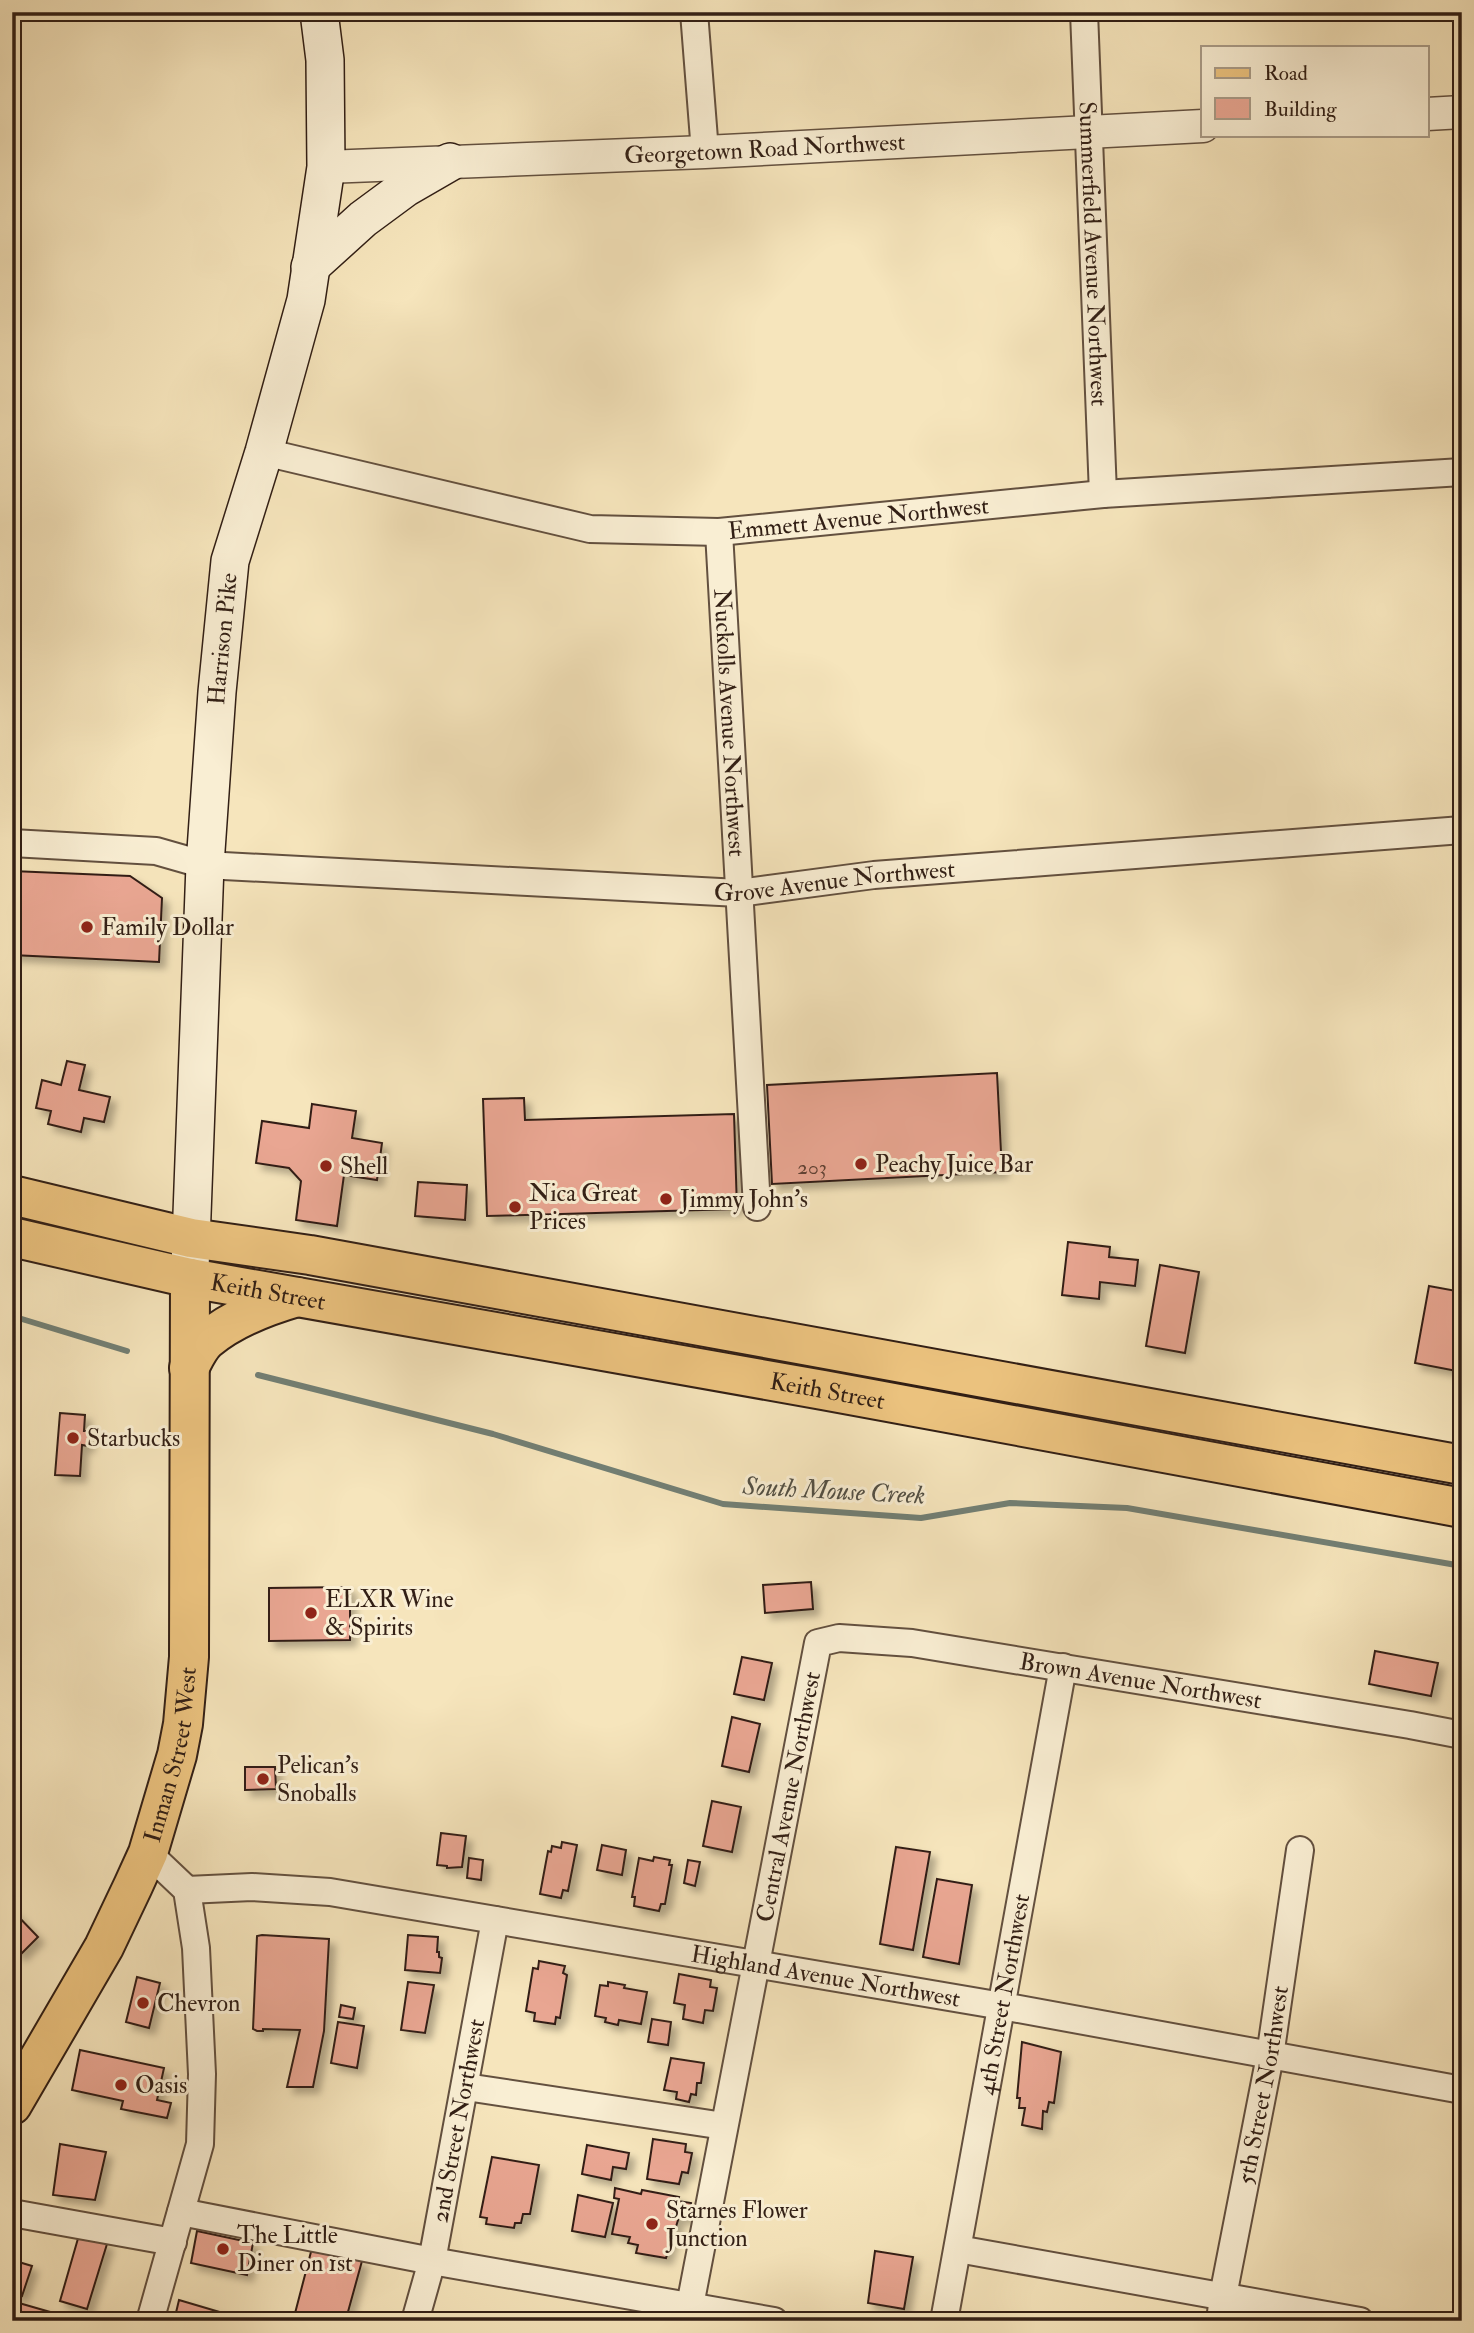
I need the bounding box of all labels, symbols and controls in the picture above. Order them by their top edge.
legend [1201,46,1428,136]
text: Road [1264,60,1309,87]
text: Building [1264,96,1337,123]
street label: Summerfield Avenue Northwest [1072,101,1115,407]
street label: Georgetown Road Northwest [624,127,906,171]
street label: Emmett Avenue Northwest [726,490,990,547]
street label: Harrison Pike [201,572,245,706]
street label: Nuckolls Avenue Northwest [706,588,752,858]
street label: Grove Avenue Northwest [713,854,956,909]
place label: Family Dollar [101,912,234,943]
marker: Family Dollar [79,919,95,935]
place label: Peachy Juice Bar [875,1149,1033,1180]
place label: Shell [340,1151,388,1182]
house number: 203 [797,1154,827,1181]
marker: Peachy Juice Bar [853,1156,869,1172]
marker: Shell [318,1158,334,1174]
place label: Nica Great Prices [529,1178,638,1237]
place label: Jimmy John's [679,1184,808,1215]
marker: Jimmy John's [658,1191,674,1207]
marker: Nica Great Prices [507,1199,523,1215]
street label: Keith Street [208,1267,328,1318]
street label: Keith Street [768,1366,887,1417]
place label: Starbucks [87,1423,180,1454]
marker: Starbucks [65,1430,81,1446]
water label: South Mouse Creek [741,1470,926,1512]
place label: ELXR Wine & Spirits [325,1584,454,1643]
marker: ELXR Wine & Spirits [303,1605,319,1621]
street label: Brown Avenue Northwest [1017,1646,1264,1716]
street label: Inman Street West [137,1665,204,1846]
street label: Central Avenue Northwest [749,1669,828,1925]
place label: Pelican's Snoballs [277,1750,359,1809]
marker: Pelican's Snoballs [255,1771,271,1787]
street label: 4th Street Northwest [970,1891,1037,2097]
street label: Highland Avenue Northwest [689,1939,963,2015]
street label: 5th Street Northwest [1230,1984,1296,2187]
place label: Chevron [157,1988,240,2019]
marker: Chevron [135,1995,151,2011]
street label: 2nd Street Northwest [424,2016,492,2225]
place label: Oasis [135,2070,187,2101]
marker: Oasis [113,2077,129,2093]
place label: Starnes Flower Junction [665,2195,808,2254]
marker: Starnes Flower Junction [644,2216,660,2232]
place label: The Little Diner on 1st [237,2220,353,2279]
marker: The Little Diner on 1st [215,2241,231,2257]

